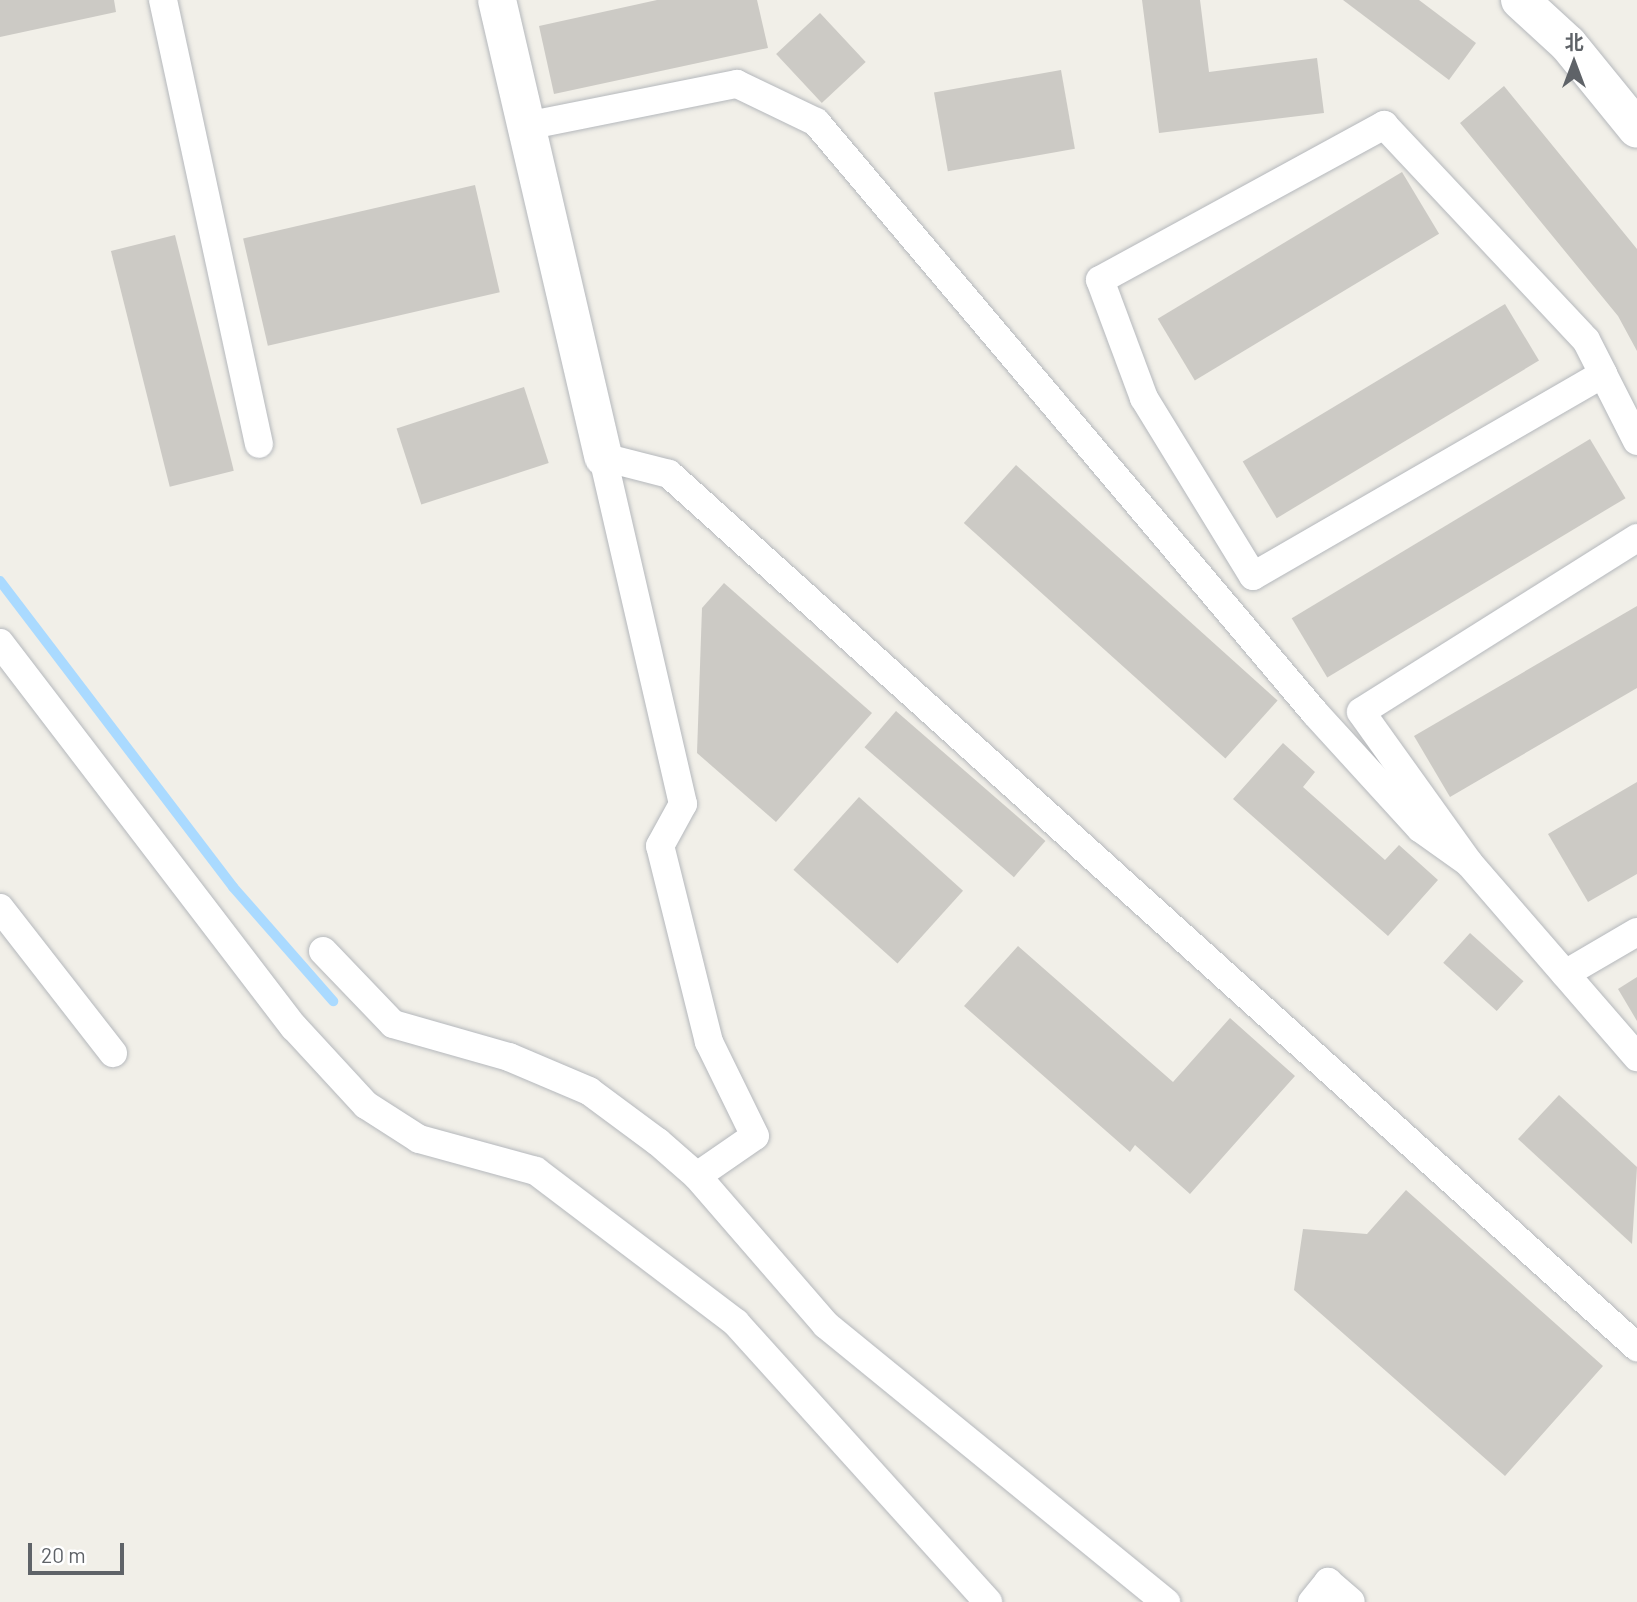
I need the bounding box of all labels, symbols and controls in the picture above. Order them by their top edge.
north arrow [1539,28,1609,98]
text: 北 [1564,30,1584,53]
scale bar [32,1528,128,1572]
text: 20 m [41,1542,86,1567]

